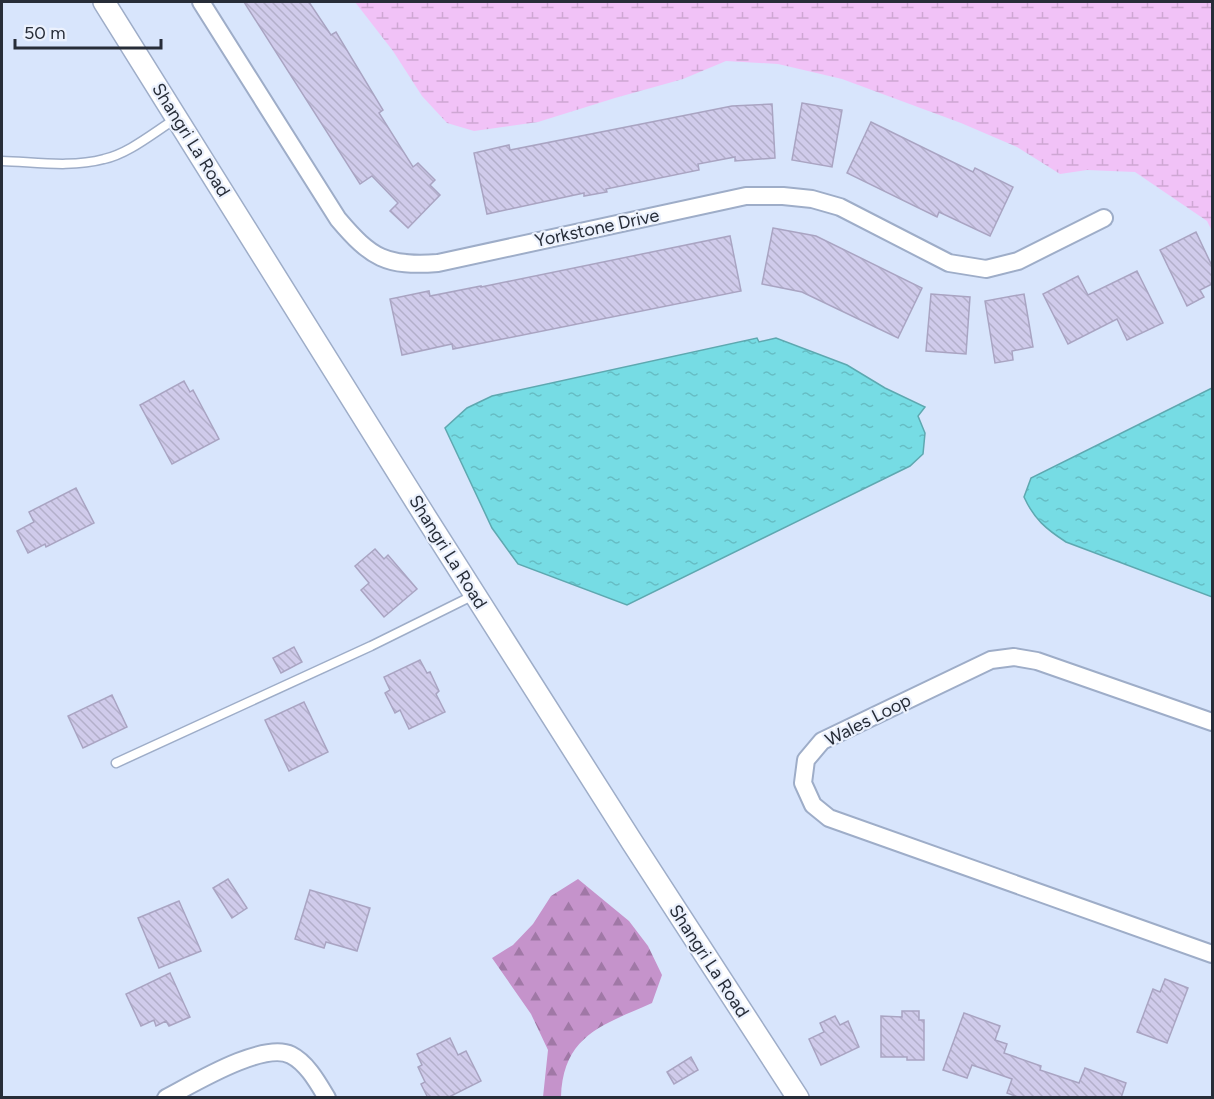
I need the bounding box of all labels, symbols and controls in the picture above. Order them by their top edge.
scale bar [15,12,160,50]
text: 50 m [24,22,66,44]
street label: Shangri La Road [147,79,235,201]
street label: Yorkstone Drive [533,204,661,252]
street label: Shangri La Road [404,491,492,613]
street label: Wales Loop [821,689,915,751]
street label: Shangri La Road [664,900,754,1022]

